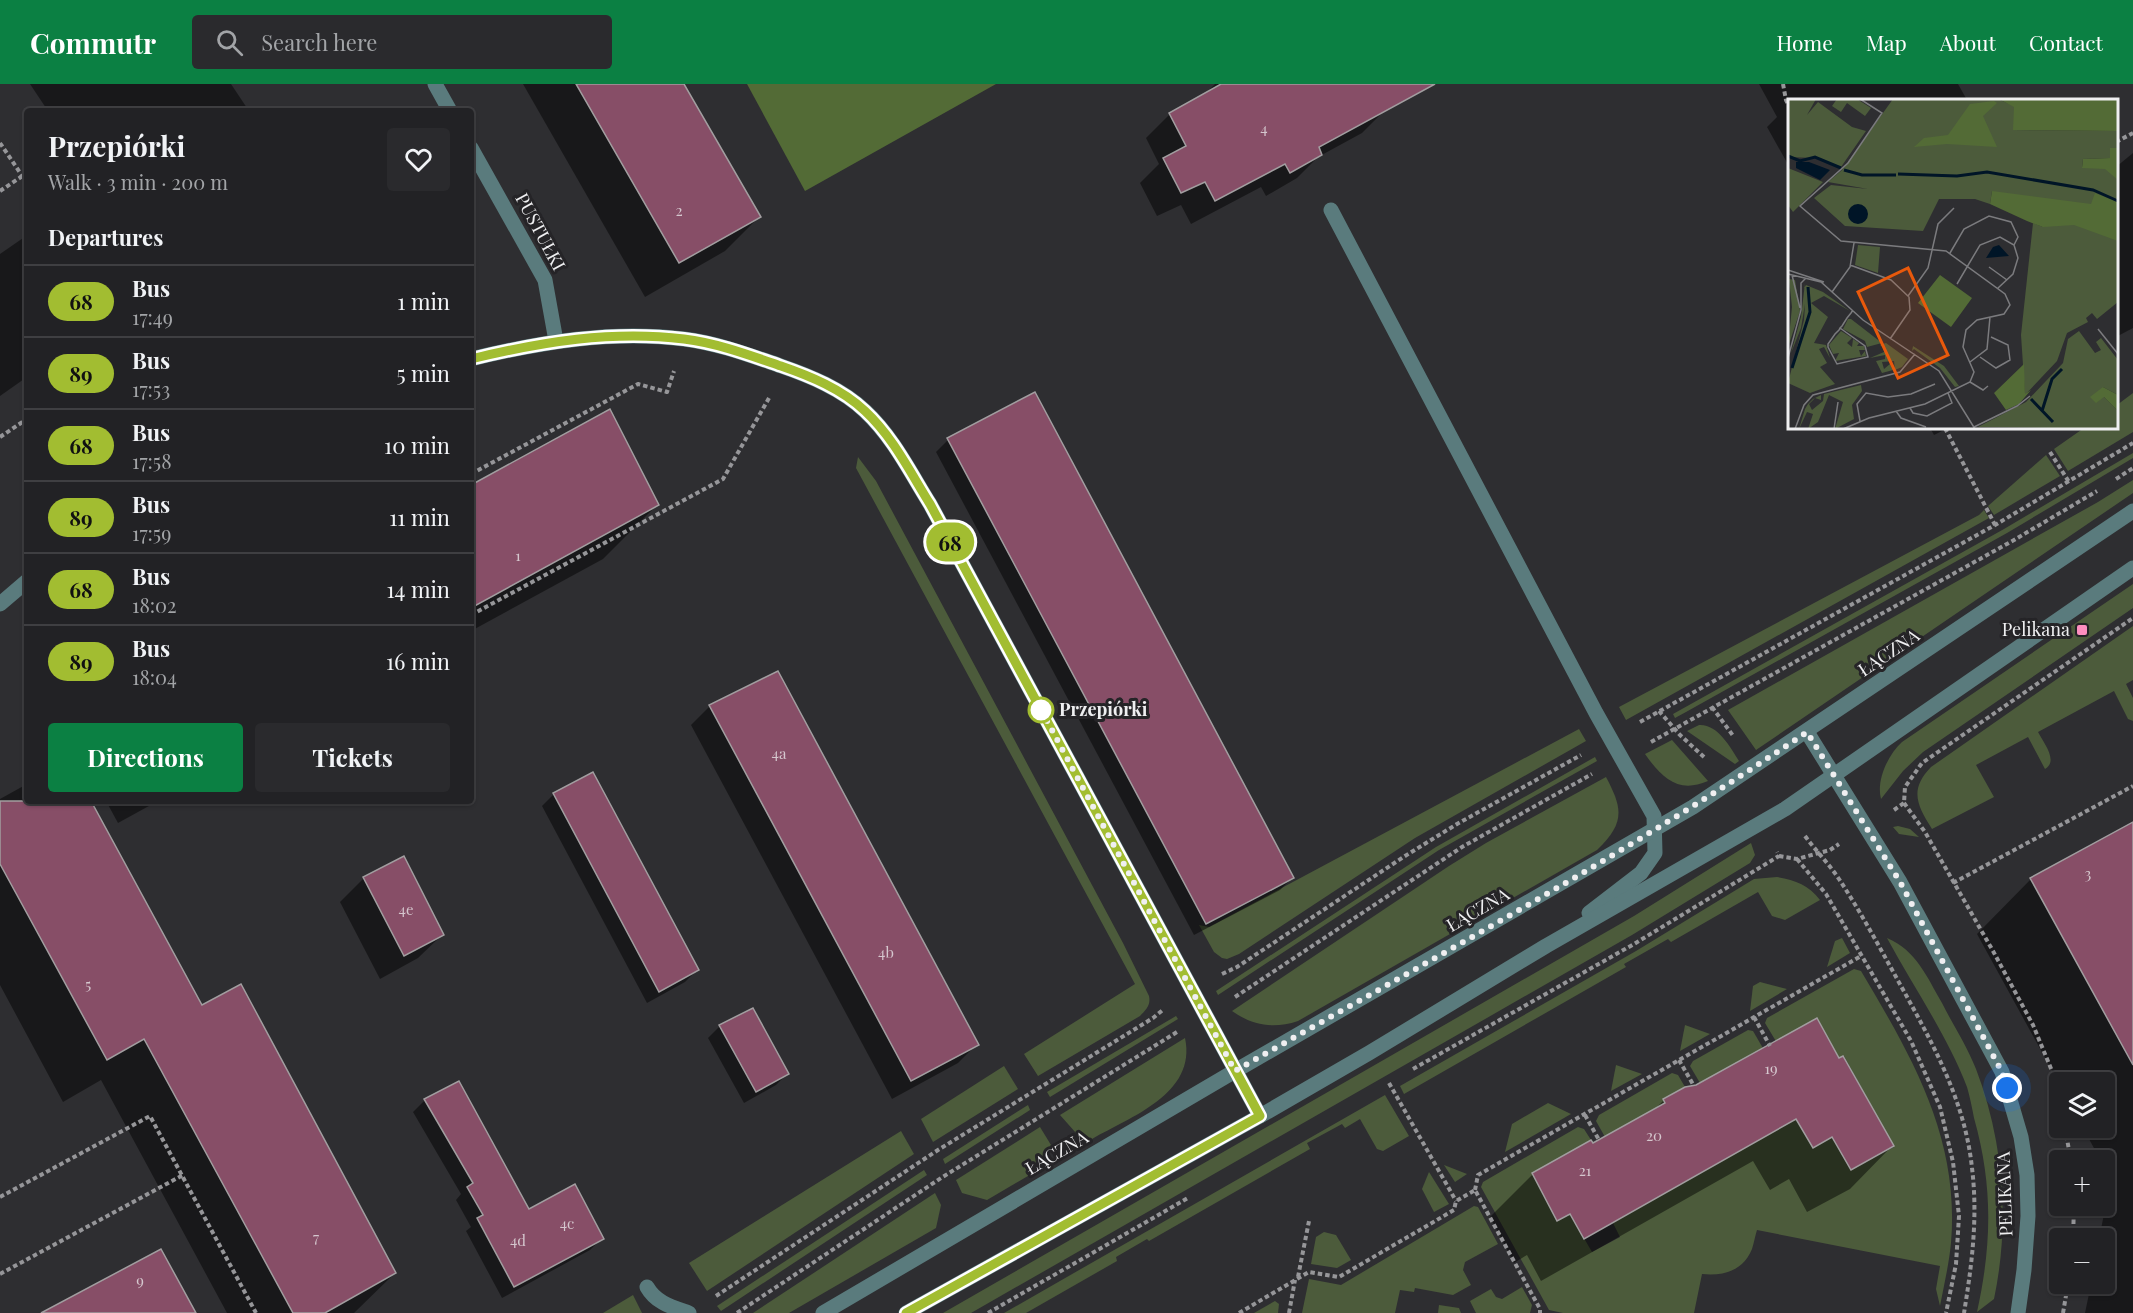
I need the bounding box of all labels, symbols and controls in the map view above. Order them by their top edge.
search box [192,15,612,69]
text: Commutr [30,24,156,61]
icon: search [213,26,246,59]
text: Search here [261,27,377,57]
text: Home [1777,28,1833,56]
text: Map [1866,28,1907,56]
text: About [1940,28,1996,56]
text: Contact [2029,28,2103,56]
inset map [1788,99,2118,429]
house number: 4 [1260,118,1268,138]
text: Przepiórki [48,127,185,164]
button: heart [387,128,450,191]
text: Walk · 3 min · 200 m [48,168,228,195]
street label: PUSTUŁKI [510,189,571,274]
house number: 2 [675,200,683,220]
text: Departures [48,222,163,252]
text: Bus [132,273,170,303]
text: 1 min [397,286,450,316]
text: 68 [69,287,93,315]
text: 17:49 [132,303,173,330]
text: Bus [132,345,170,375]
text: 5 min [397,358,450,388]
text: 89 [69,359,93,387]
text: 17:53 [132,375,170,402]
text: Bus [132,417,170,447]
text: 10 min [384,430,450,460]
text: 68 [69,431,93,459]
text: 17:58 [132,447,172,474]
text: Bus [132,489,170,519]
text: 11 min [389,502,450,532]
text: 89 [69,503,93,531]
text: 17:59 [132,519,171,546]
line badge: 68 [923,522,977,562]
text: 68 [938,528,962,556]
house number: 1 [515,545,521,565]
text: Bus [132,561,170,591]
text: 14 min [386,574,450,604]
text: 68 [69,575,93,603]
text: 18:02 [132,591,177,618]
place label: Pelikana [2002,617,2070,641]
street label: ŁĄCZNA [1853,623,1924,681]
marker: Pelikana [2075,623,2089,637]
text: Bus [132,633,170,663]
text: 16 min [386,646,450,676]
text: 89 [69,647,93,675]
text: 18:04 [132,663,177,690]
marker: Przepiórki [1028,697,1054,723]
place label: Przepiórki [1059,697,1148,721]
button: Directions [48,723,243,792]
button: Tickets [255,723,450,792]
house number: 4a [772,743,787,763]
house number: 3 [2085,863,2092,883]
street label: ŁĄCZNA [1442,881,1514,937]
house number: 4e [398,899,414,919]
house number: 4b [878,942,894,962]
house number: 5 [85,974,91,994]
house number: 19 [1764,1058,1778,1078]
map controls [2049,1072,2115,1294]
button: layers [2049,1072,2115,1138]
your location [1992,1073,2022,1103]
street label: ŁĄCZNA [1021,1124,1093,1180]
house number: 20 [1646,1125,1662,1145]
button: + [2049,1150,2115,1216]
street label: PELIKANA [1991,1151,2017,1237]
house number: 21 [1579,1160,1592,1180]
house number: 4c [560,1213,574,1233]
house number: 7 [313,1227,319,1247]
button: − [2049,1228,2115,1294]
house number: 4d [510,1230,526,1250]
house number: 9 [136,1270,144,1290]

